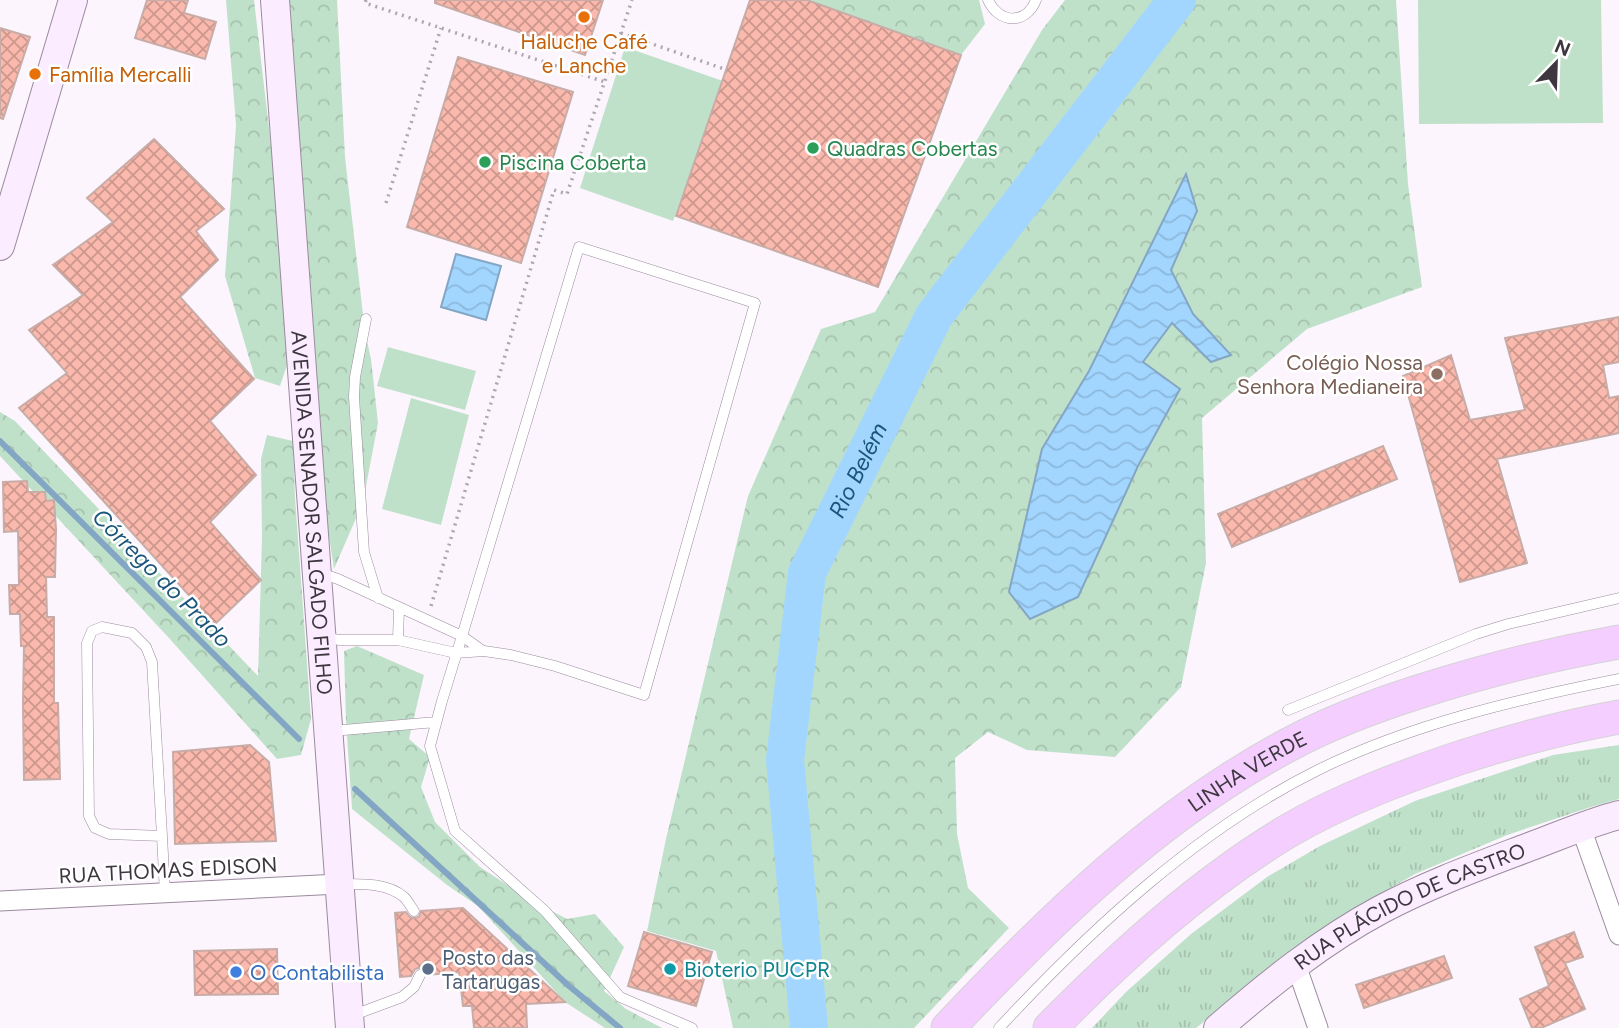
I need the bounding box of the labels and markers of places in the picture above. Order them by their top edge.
marker: Haluche Café e Lanche [576,9,592,25]
place label: Haluche Café e Lanche [520,29,648,78]
place label: Família Mercalli [49,62,192,87]
marker: Família Mercalli [27,66,43,82]
place label: Quadras Cobertas [827,136,997,161]
marker: Quadras Cobertas [805,140,821,156]
place label: Piscina Coberta [499,150,646,175]
marker: Piscina Coberta [477,154,493,170]
place label: Colégio Nossa Senhora Medianeira [1237,350,1423,399]
marker: Colégio Nossa Senhora Medianeira [1429,366,1445,382]
place label: Posto das Tartarugas [442,945,540,994]
place label: Bioterio PUCPR [684,957,830,982]
place label: O Contabilista [250,960,384,985]
marker: Posto das Tartarugas [420,961,436,977]
marker: Bioterio PUCPR [662,961,678,977]
marker: O Contabilista [228,964,244,980]

